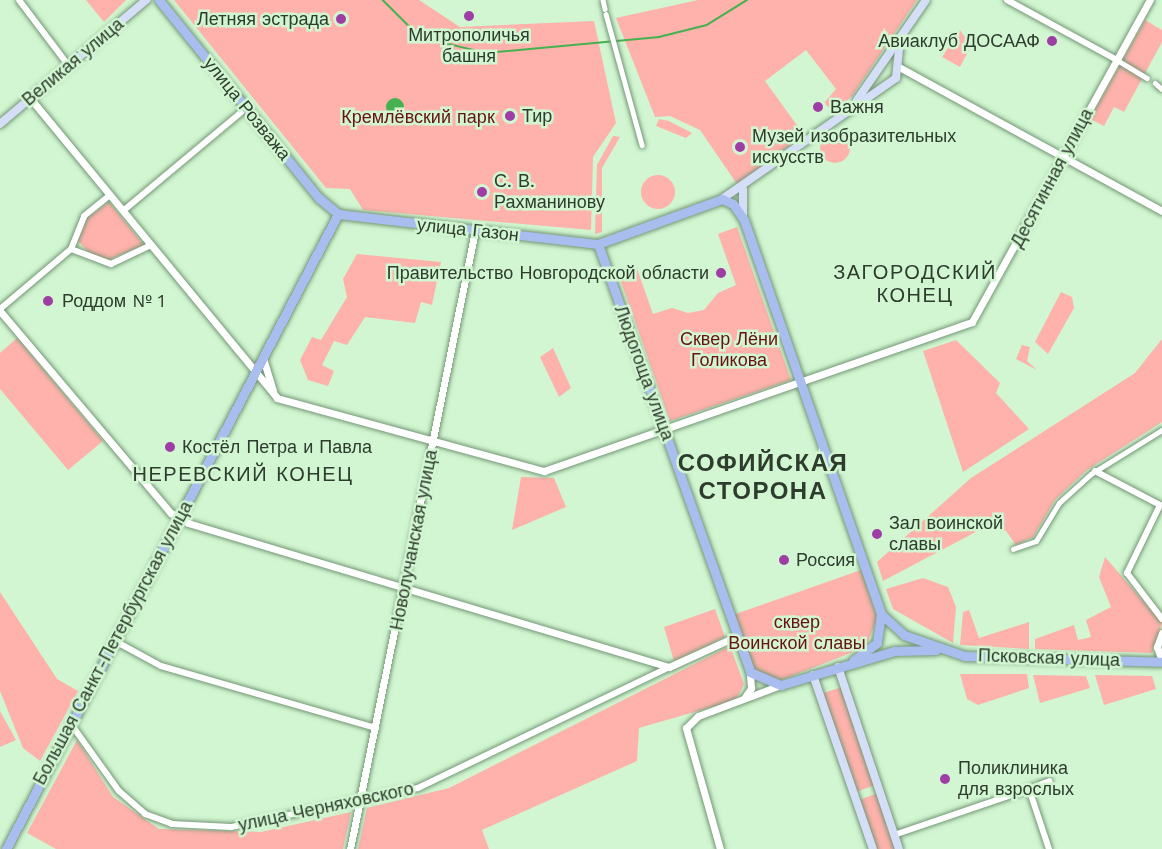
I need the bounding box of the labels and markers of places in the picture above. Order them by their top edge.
place label: Летняя эстрада [197,8,329,30]
marker: Митрополичья башня [462,9,476,23]
marker: Летняя эстрада [334,12,348,26]
place label: Митрополичья башня [408,25,530,68]
place label: Авиаклуб ДОСААФ [878,30,1040,52]
marker: Авиаклуб ДОСААФ [1045,34,1059,48]
place label: Важня [830,96,884,118]
marker: Важня [811,100,825,114]
place label: Тир [522,105,552,127]
marker: Тир [503,109,517,123]
place label: Музей изобразительных искусств [752,126,956,168]
marker: Музей изобразительных искусств [733,140,747,154]
place label: С. В. Рахманинову [494,171,605,213]
marker: С. В. Рахманинову [475,185,489,199]
place label: Правительство Новгородской области [387,262,709,284]
marker: Правительство Новгородской области [714,266,728,280]
place label: Роддом № 1 [62,290,165,312]
marker: Роддом № 1 [39,292,57,310]
place label: Костёл Петра и Павла [182,436,372,458]
marker: Костёл Петра и Павла [163,440,177,454]
place label: Зал воинской славы [889,513,1003,556]
marker: Зал воинской славы [870,527,884,541]
place label: Россия [796,549,855,571]
marker: Россия [777,553,791,567]
place label: Поликлиника для взрослых [958,758,1074,800]
marker: Поликлиника для взрослых [936,770,954,788]

